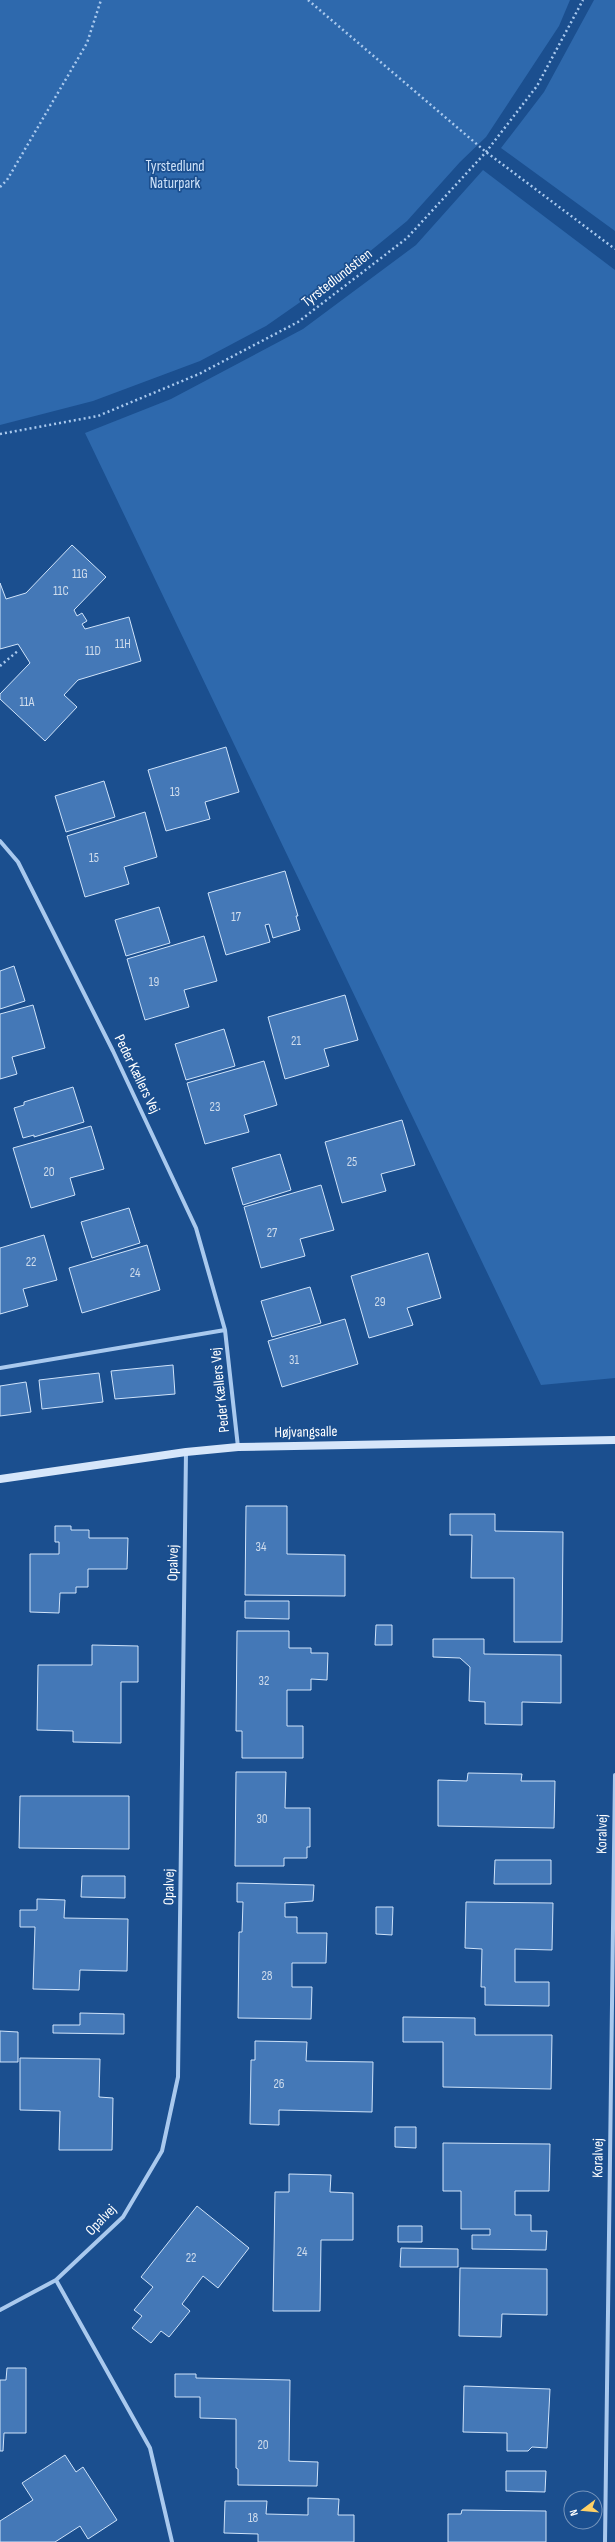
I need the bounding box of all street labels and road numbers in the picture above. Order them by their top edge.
street label: Tyrstedlundstien [298,245,376,311]
street label: Peder Kællers Vej [110,1031,164,1117]
street label: Peder Kællers Vej [206,1346,234,1434]
street label: Højvangsalle [274,1422,338,1442]
street label: Opalvej [163,1544,183,1581]
street label: Koralvej [592,1814,612,1854]
street label: Opalvej [159,1868,179,1905]
street label: Koralvej [588,2138,608,2178]
street label: Opalvej [81,2200,121,2240]

